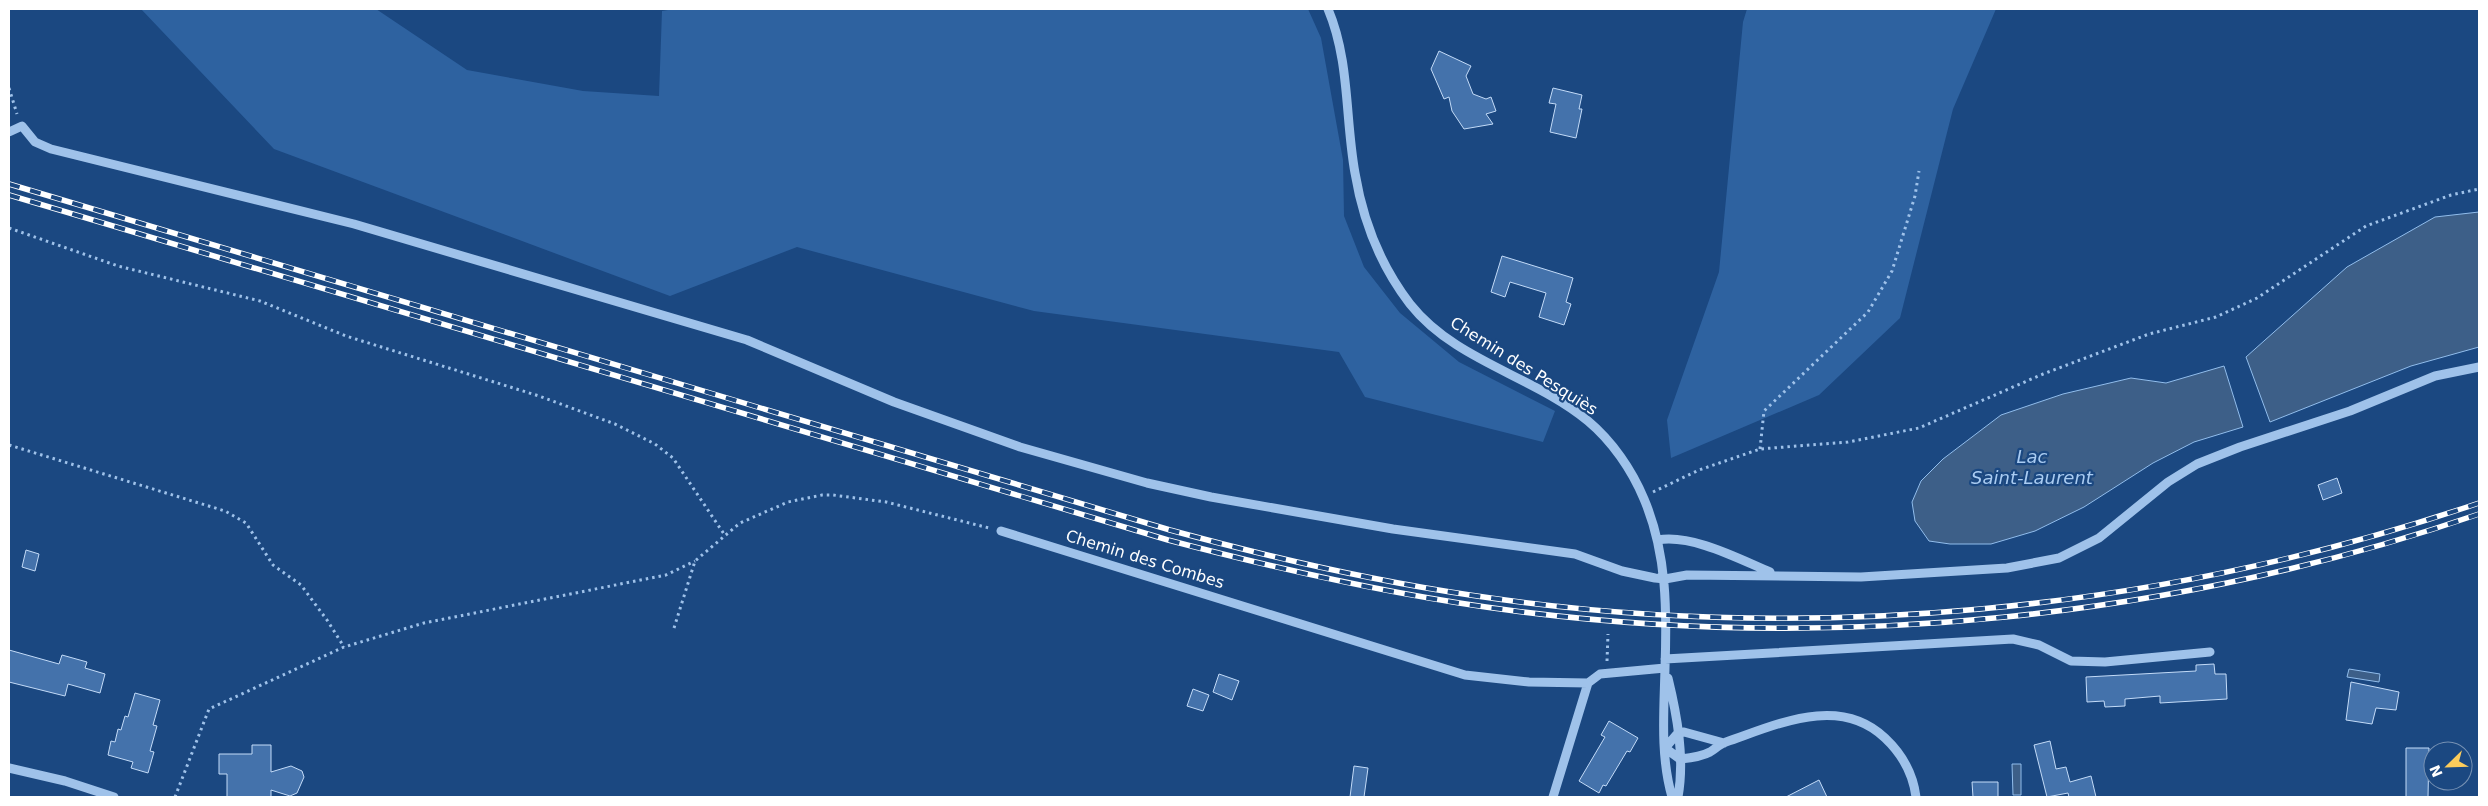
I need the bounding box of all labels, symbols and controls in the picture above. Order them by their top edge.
street label: Chemin des Pesquiès [1447,313,1601,419]
water label: Lac Saint-Laurent [1971,446,2094,488]
street label: Chemin des Combes [1063,526,1227,592]
north arrow [2423,741,2473,791]
text: N [2426,763,2446,780]

